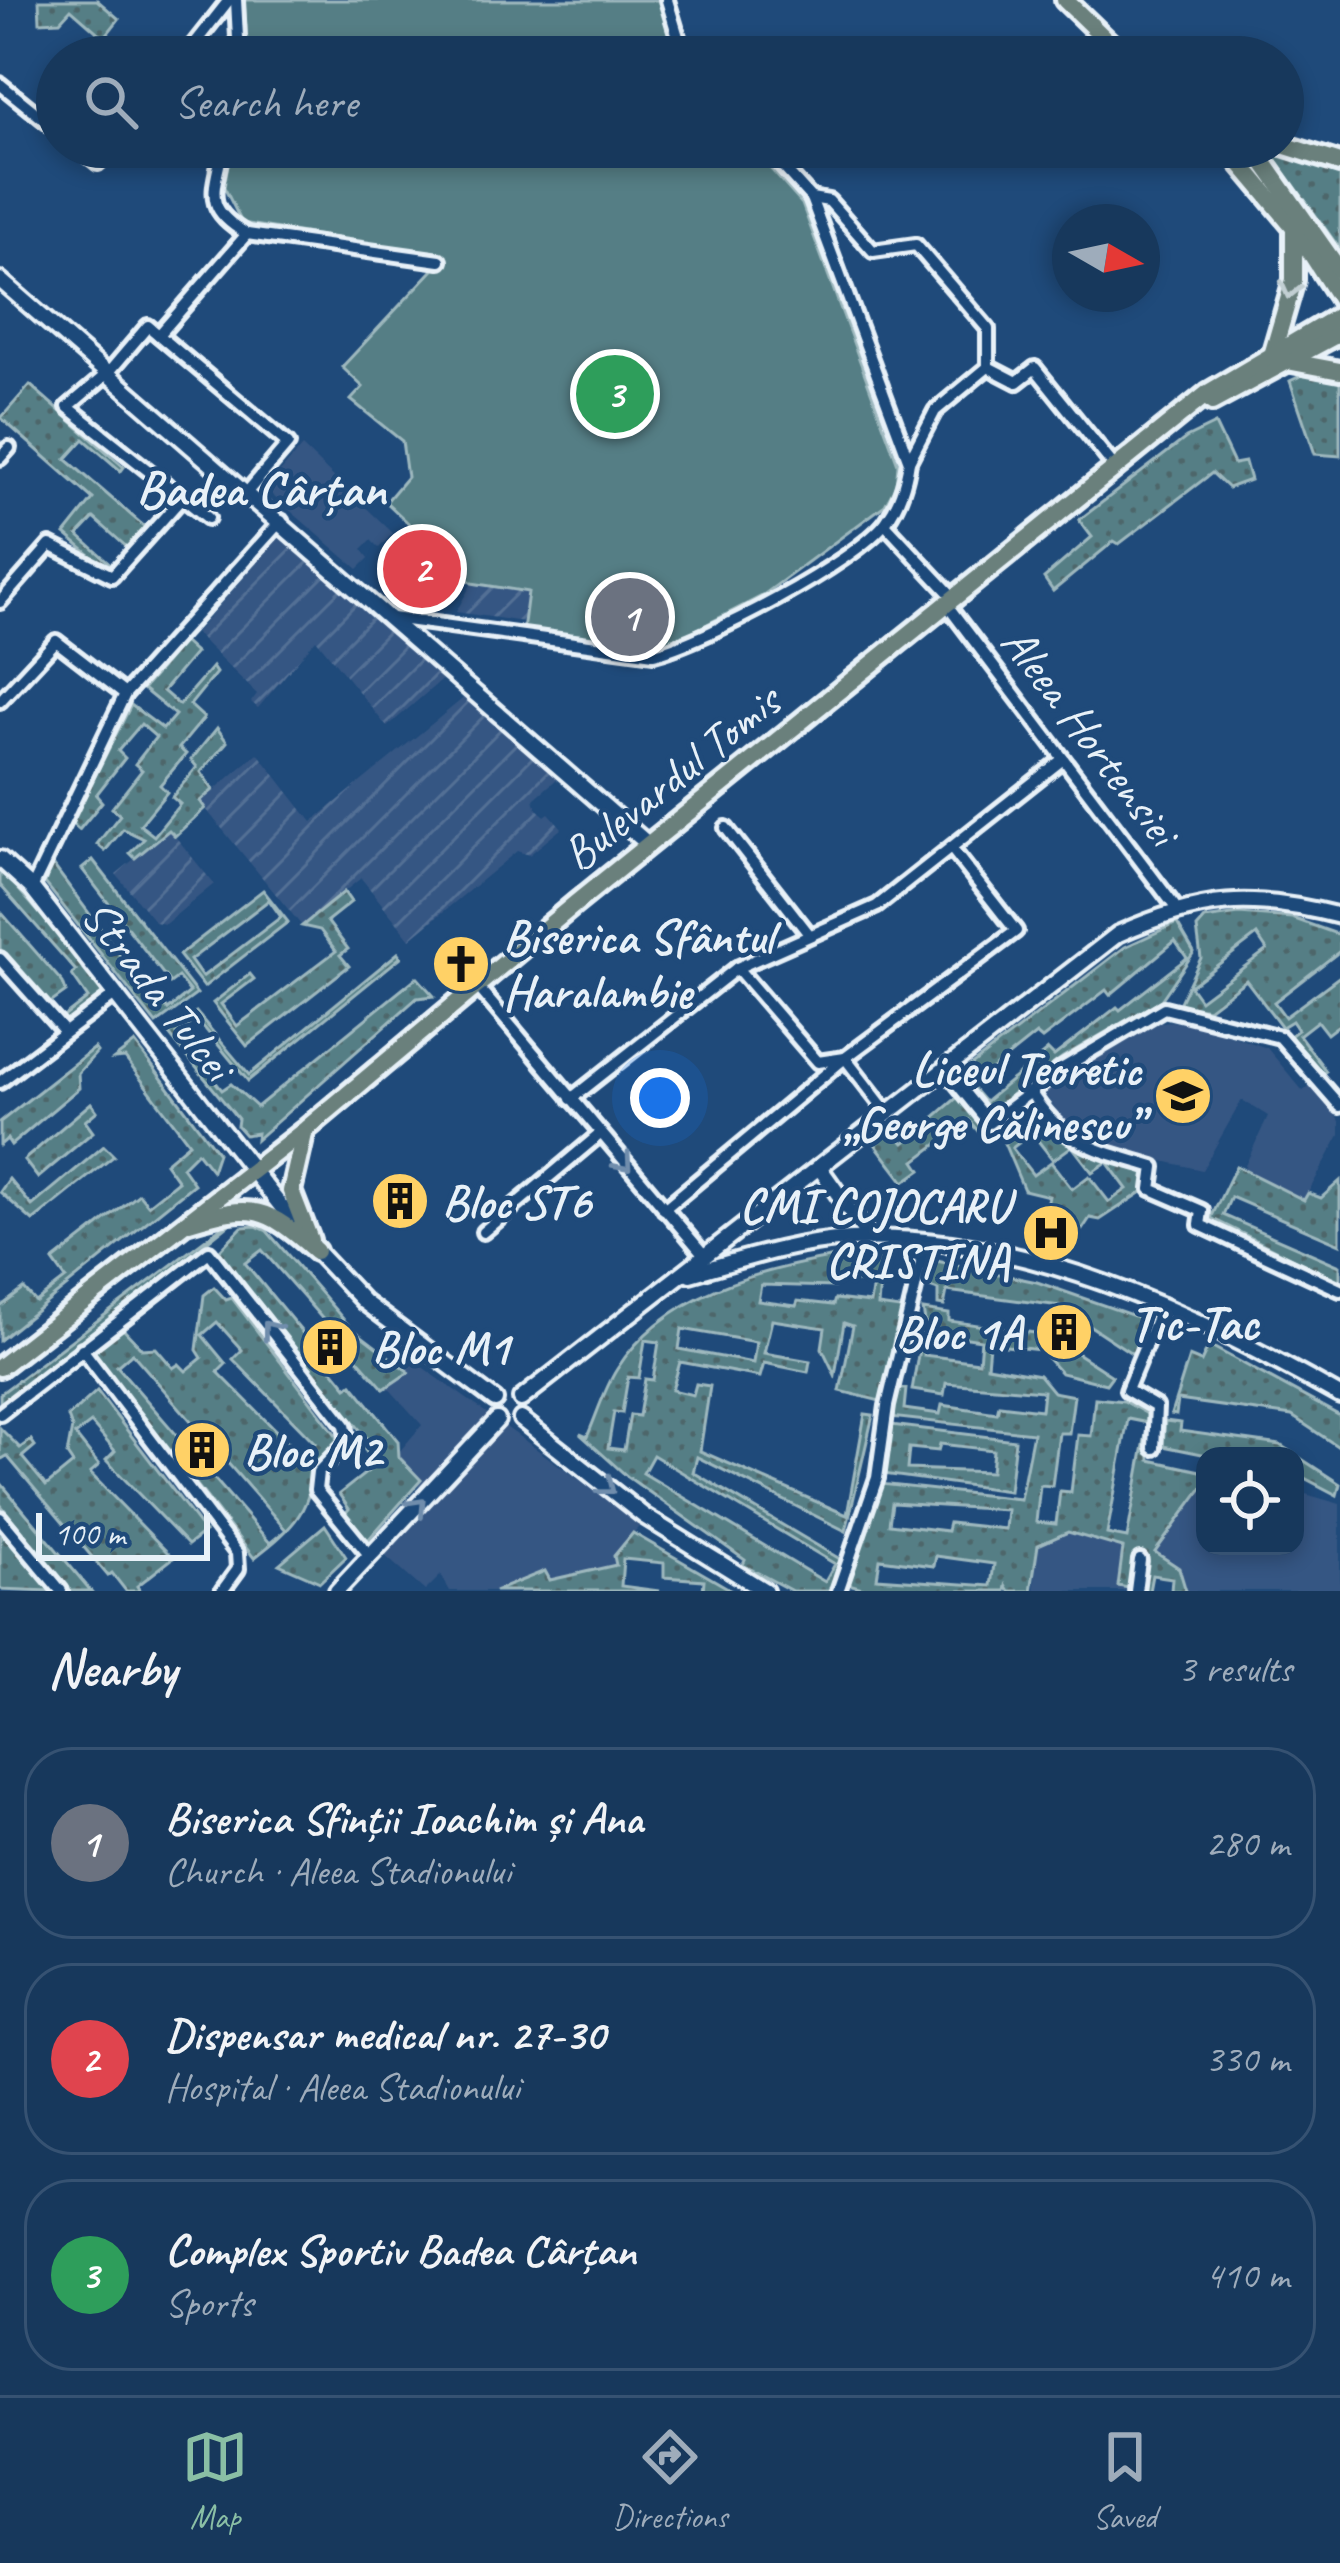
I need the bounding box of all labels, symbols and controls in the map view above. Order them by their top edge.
search box [36,36,1304,168]
icon: search [78,69,144,135]
text: Search here [174,74,357,131]
north arrow [1052,204,1160,312]
one-way arrow [1279,280,1304,300]
pin: 3 [576,349,654,439]
district label: Badea Cârțan [136,457,387,521]
pin: 2 [383,524,461,614]
pin: 1 [591,572,669,662]
street label: Aleea Hortensiei [988,614,1195,861]
street label: Bulevardul Tomis [550,669,795,884]
street label: Strada Tulcei [69,887,251,1096]
place label: Biserica Sfântul Haralambie [503,907,782,1022]
church icon: Biserica Sfântul Haralambie [430,933,492,995]
place label: Liceul Teoretic „George Călinescu” [844,1039,1152,1154]
school or university icon: Liceul Teoretic „George Călinescu” [1152,1065,1214,1127]
your location [630,1068,690,1128]
one-way arrow [610,1150,632,1172]
building icon: Bloc ST6 [369,1170,431,1232]
place label: Bloc ST6 [442,1172,594,1232]
place label: CMI COJOCARU CRISTINA [739,1176,1018,1291]
hospital icon: CMI COJOCARU CRISTINA [1020,1202,1082,1264]
district label: Tic-Tac [1130,1291,1261,1355]
building icon: Bloc 1A [1033,1301,1095,1363]
place label: Bloc 1A [895,1303,1025,1363]
building icon: Bloc M1 [299,1316,361,1378]
place label: Bloc M1 [372,1318,514,1378]
one-way arrow [263,1321,284,1343]
building icon: Bloc M2 [171,1419,233,1481]
place label: Bloc M2 [244,1421,385,1481]
map controls [1196,1447,1304,1555]
button: locate [1196,1447,1304,1555]
one-way arrow [594,1473,616,1494]
one-way arrow [404,1499,426,1520]
scale bar [36,1507,210,1560]
text: 100 m [54,1513,125,1555]
text: Nearby [48,1637,176,1701]
text: 3 results [1178,1645,1292,1694]
text: Biserica Sfinții Ioachim și Ana [165,1790,643,1847]
text: 1 [81,1819,99,1868]
text: 280 m [1205,1819,1289,1868]
text: Church · Aleea Stadionului [165,1847,511,1896]
text: Dispensar medical nr. 27-30 [165,2006,605,2063]
text: 2 [81,2035,99,2084]
text: 330 m [1205,2035,1289,2084]
text: Hospital · Aleea Stadionului [165,2063,520,2112]
text: Complex Sportiv Badea Cârțan [165,2222,636,2279]
text: 3 [81,2251,99,2300]
text: 410 m [1205,2251,1289,2300]
text: Sports [165,2279,253,2328]
tab: Map [182,2424,248,2538]
tab: Directions [613,2424,727,2538]
tab: Saved [1092,2424,1158,2538]

